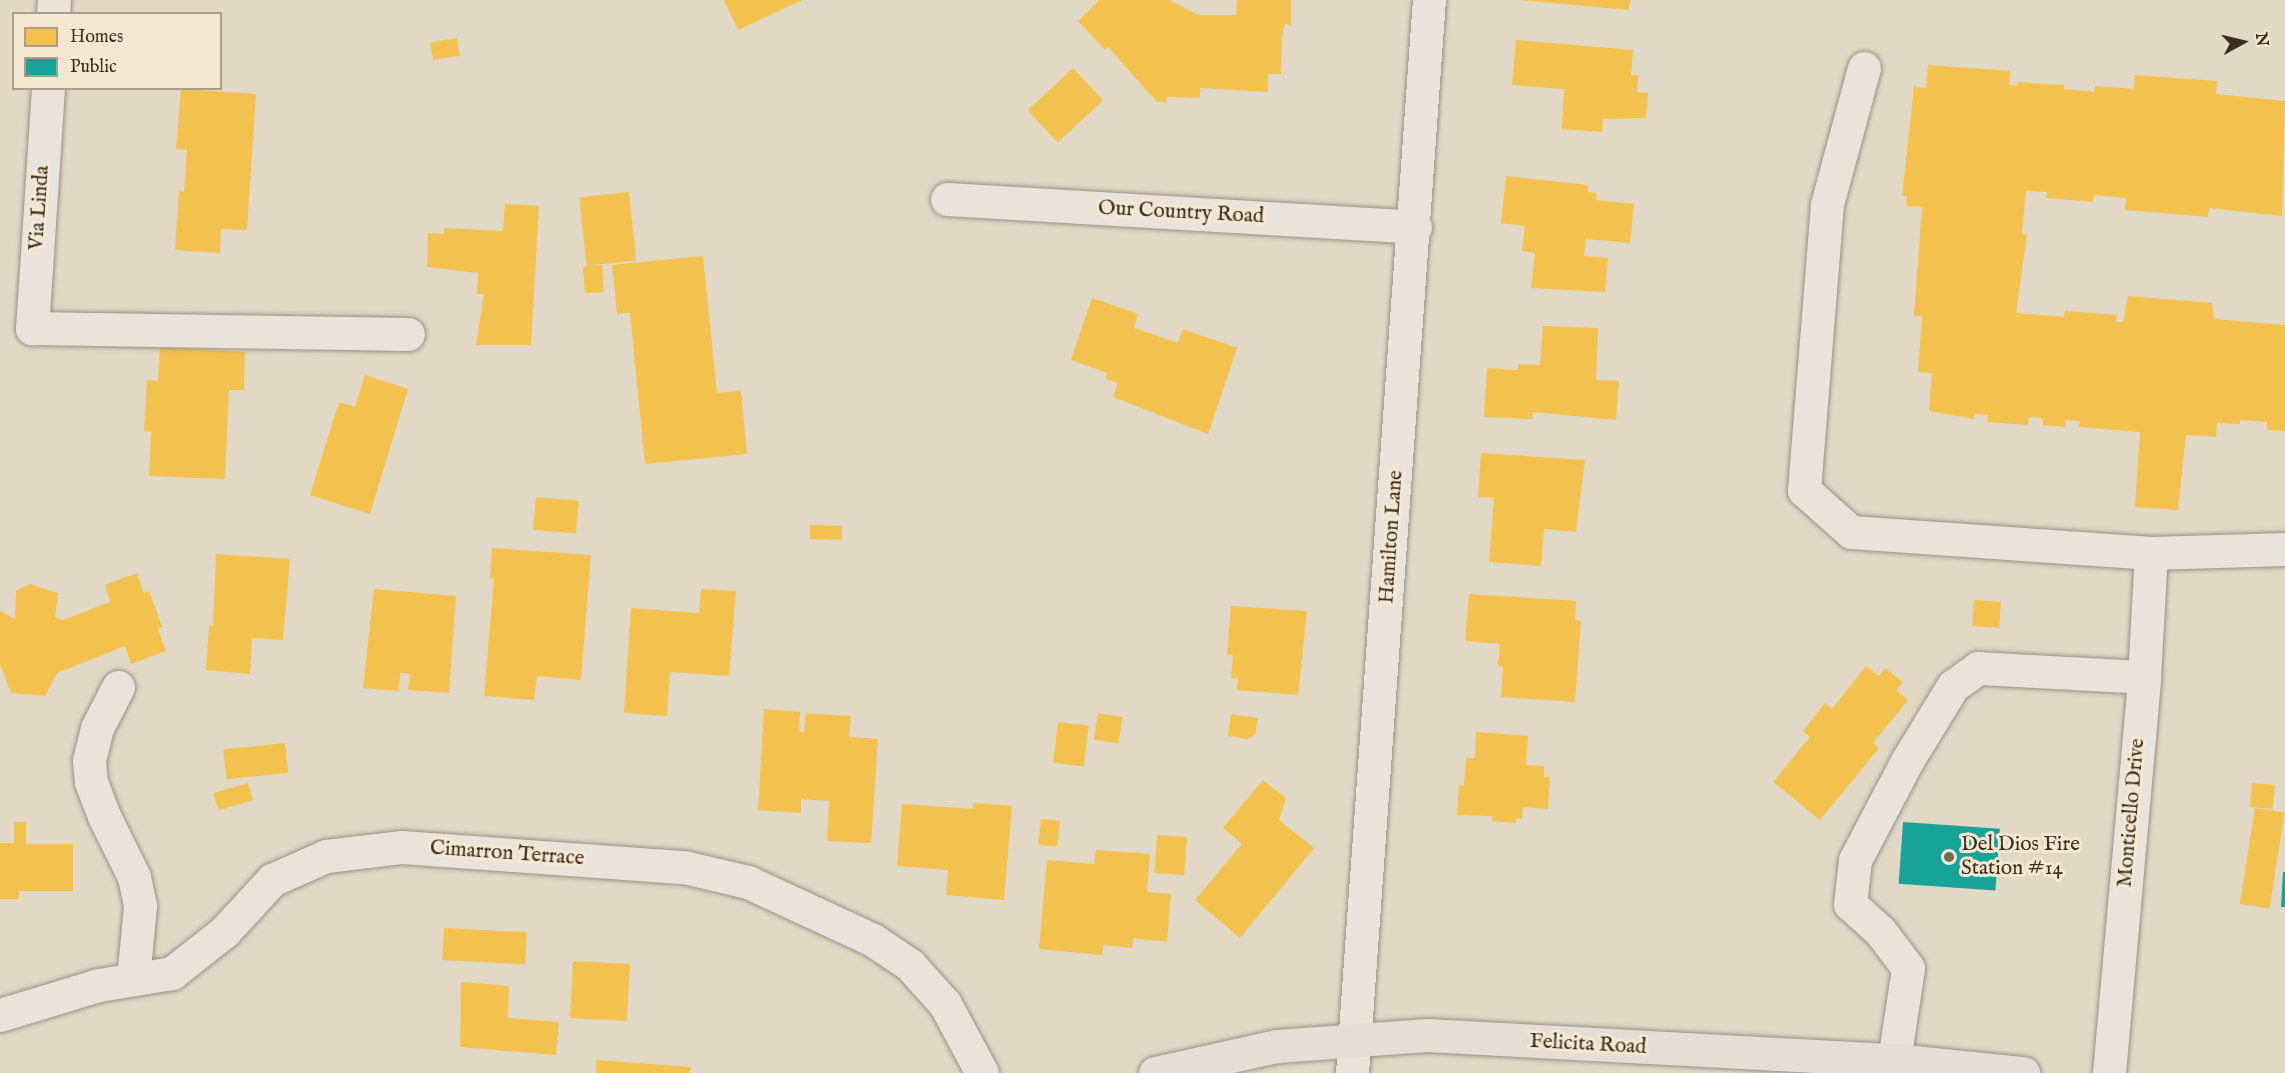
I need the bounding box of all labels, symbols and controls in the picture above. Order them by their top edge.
legend [12,12,222,90]
north arrow [2213,12,2273,72]
text: Homes [70,26,123,49]
text: N [2250,31,2272,48]
text: Public [70,56,117,79]
street label: Via Linda [24,165,56,251]
street label: Our Country Road [1097,196,1265,230]
street label: Hamilton Lane [1375,469,1409,605]
street label: Monticello Drive [2113,737,2151,889]
place label: Del Dios Fire Station #14 [1961,832,2080,882]
street label: Cimarron Terrace [429,836,585,872]
marker: Del Dios Fire Station #14 [1942,850,1956,864]
street label: Felicita Road [1529,1029,1647,1061]

